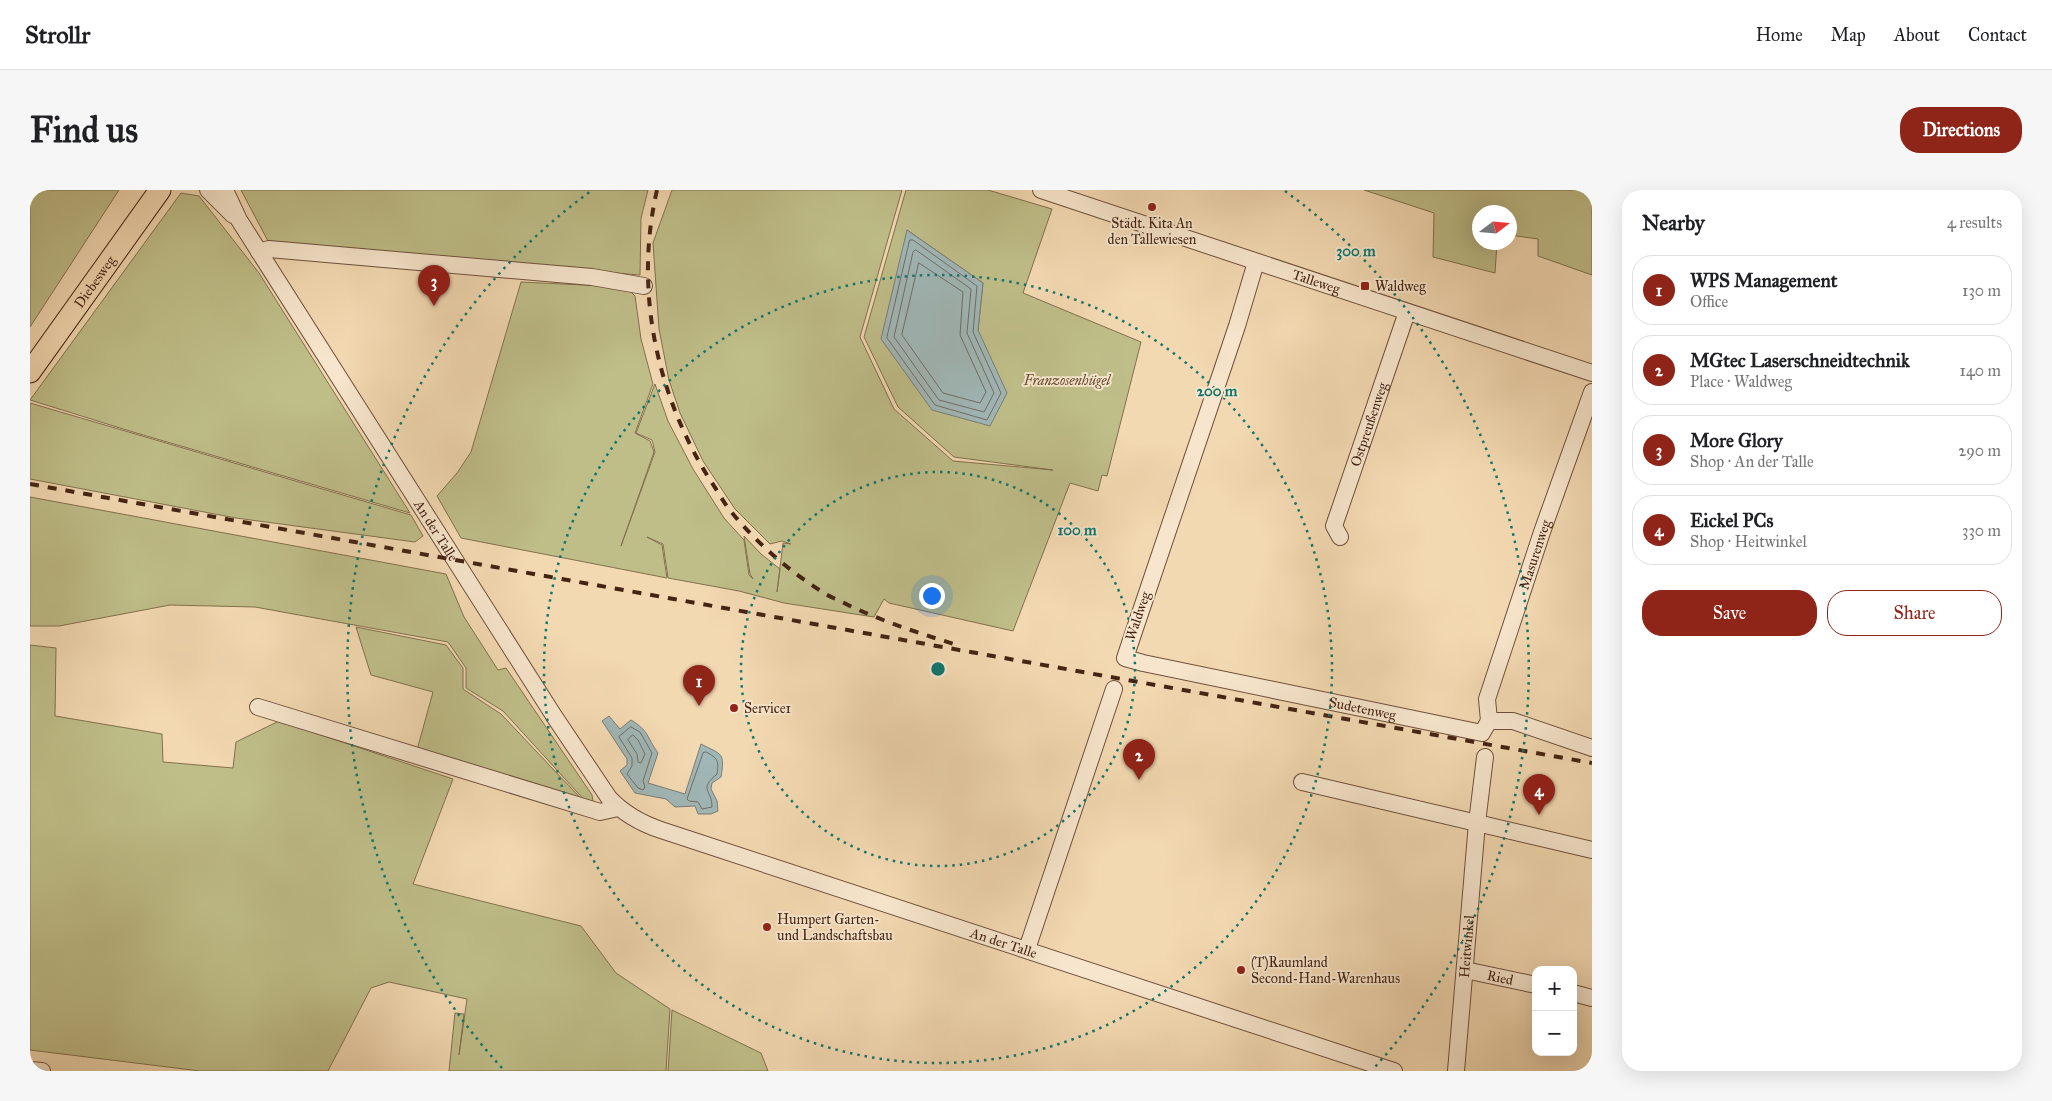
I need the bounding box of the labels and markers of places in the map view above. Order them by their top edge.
marker: Städt. Kita An den Tallewiesen [1146,201,1158,213]
place label: Städt. Kita An den Tallewiesen [1108,215,1197,248]
pin: 3 [418,265,450,306]
place label: Waldweg [1375,278,1426,295]
marker: Waldweg [1359,280,1371,292]
centre of rings [929,660,947,678]
pin: 1 [683,665,715,706]
place label: Service1 [744,700,792,717]
marker: Service1 [728,702,740,714]
pin: 2 [1123,739,1155,780]
pin: 4 [1523,774,1555,815]
place label: Humpert Garten- und Landschaftsbau [777,911,893,944]
marker: Humpert Garten- und Landschaftsbau [761,921,773,933]
place label: (T)Raumland Second-Hand-Warenhaus [1251,954,1400,987]
marker: (T)Raumland Second-Hand-Warenhaus [1235,964,1247,976]

